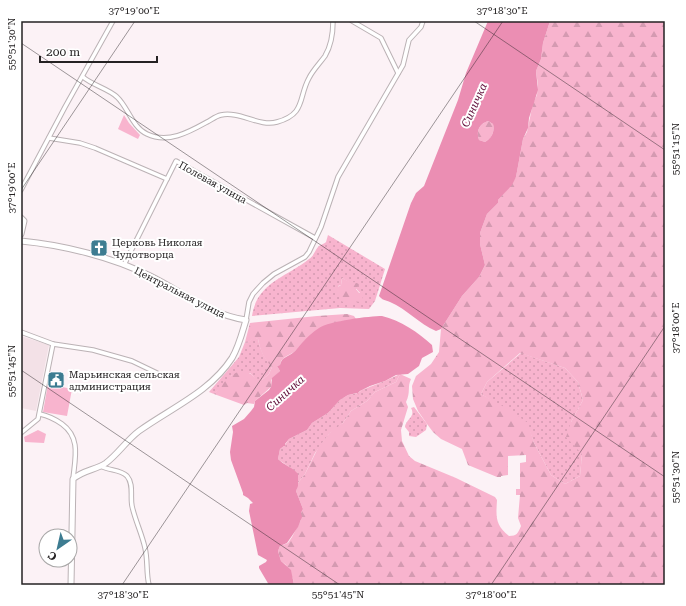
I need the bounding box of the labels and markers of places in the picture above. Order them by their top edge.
place label: Церковь Николая Чудотворца [112,237,203,260]
church icon: Церковь Николая Чудотворца [89,238,109,258]
place label: Марьинская сельская администрация [69,369,180,392]
public building icon: Марьинская сельская администрация [46,370,66,390]

